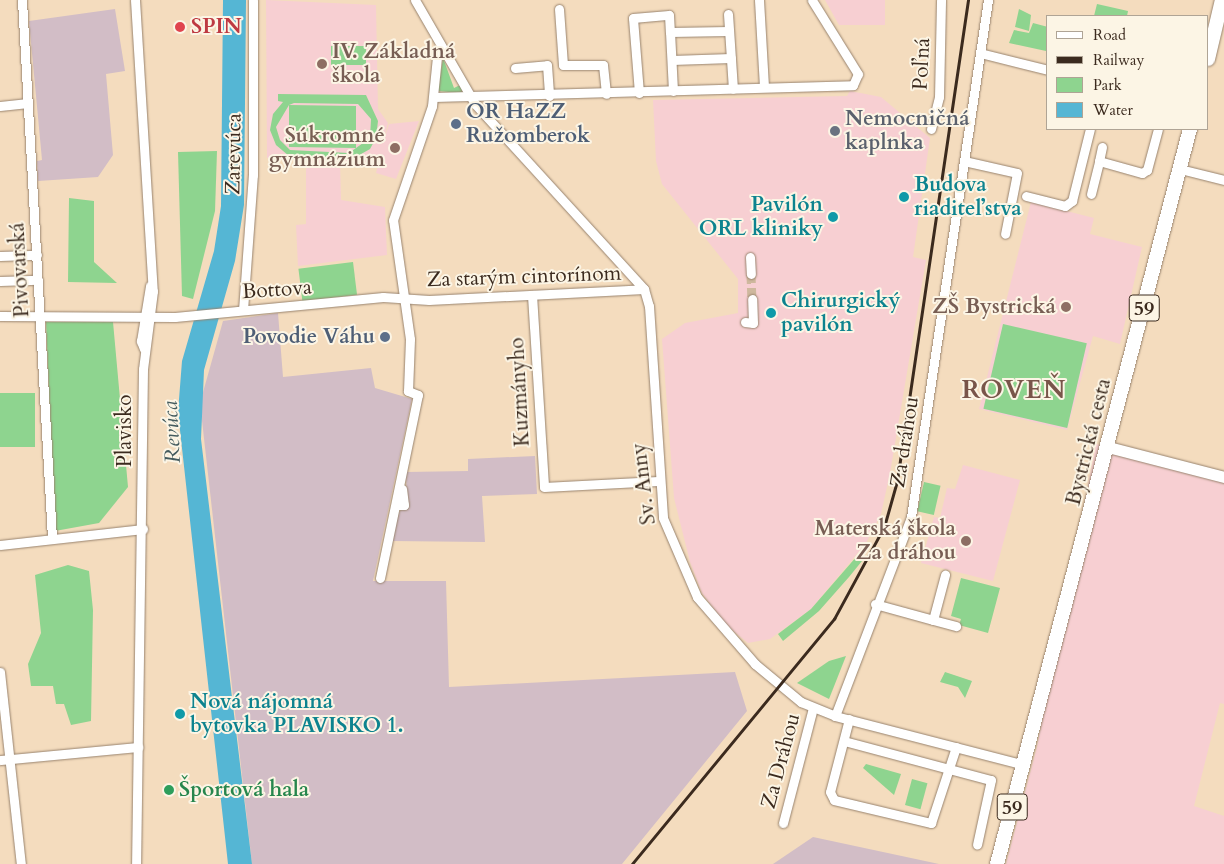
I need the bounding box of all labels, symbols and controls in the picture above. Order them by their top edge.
place label: SPIN [191,14,242,40]
legend [1046,15,1209,130]
marker: SPIN [173,20,187,34]
text: Road [1093,25,1126,45]
street label: Poľná [908,37,936,91]
place label: IV. Základná škola [332,39,455,89]
text: Railway [1093,50,1144,70]
marker: IV. Základná škola [316,58,328,70]
text: Park [1093,75,1122,95]
place label: OR HaZZ Ružomberok [466,99,590,149]
text: Water [1093,100,1133,120]
place label: Nemocničná kaplnka [845,106,970,156]
street label: Zarevúca [221,113,247,195]
marker: OR HaZZ Ružomberok [450,118,462,130]
place label: Súkromné gymnázium [269,123,385,173]
marker: Nemocničná kaplnka [829,125,841,137]
marker: Súkromné gymnázium [389,142,401,154]
place label: Budova riaditeľstva [914,172,1022,222]
marker: Budova riaditeľstva [898,191,910,203]
place label: Pavilón ORL kliniky [699,192,823,242]
marker: Pavilón ORL kliniky [827,211,839,223]
street label: Pivovarská [5,222,35,318]
street label: Za starým cintorínom [426,261,622,293]
street label: Bottova [241,275,313,305]
place label: Chirurgický pavilón [781,288,900,338]
road number: 59 [1128,290,1160,326]
place label: ZŠ Bystrická [932,294,1056,320]
marker: ZŠ Bystrická [1060,301,1072,313]
marker: Chirurgický pavilón [765,307,777,319]
place label: Povodie Váhu [243,324,375,350]
marker: Povodie Váhu [379,331,391,343]
street label: Kuzmányho [505,337,535,447]
district label: ROVEŇ [961,374,1067,406]
street label: Bystrická cesta [1061,376,1117,508]
street label: Plavisko [112,395,138,467]
street label: Za dráhou [885,395,925,489]
water label: Revúca [157,400,187,464]
street label: Sv. Anny [626,442,662,526]
place label: Materská škola Za dráhou [814,516,956,566]
marker: Materská škola Za dráhou [960,535,972,547]
place label: Nová nájomná bytovka PLAVISKO 1. [190,689,404,739]
marker: Nová nájomná bytovka PLAVISKO 1. [174,708,186,720]
street label: Za Dráhou [756,710,806,812]
place label: Športová hala [179,777,309,803]
marker: Športová hala [163,784,175,796]
road number: 59 [996,790,1028,824]

